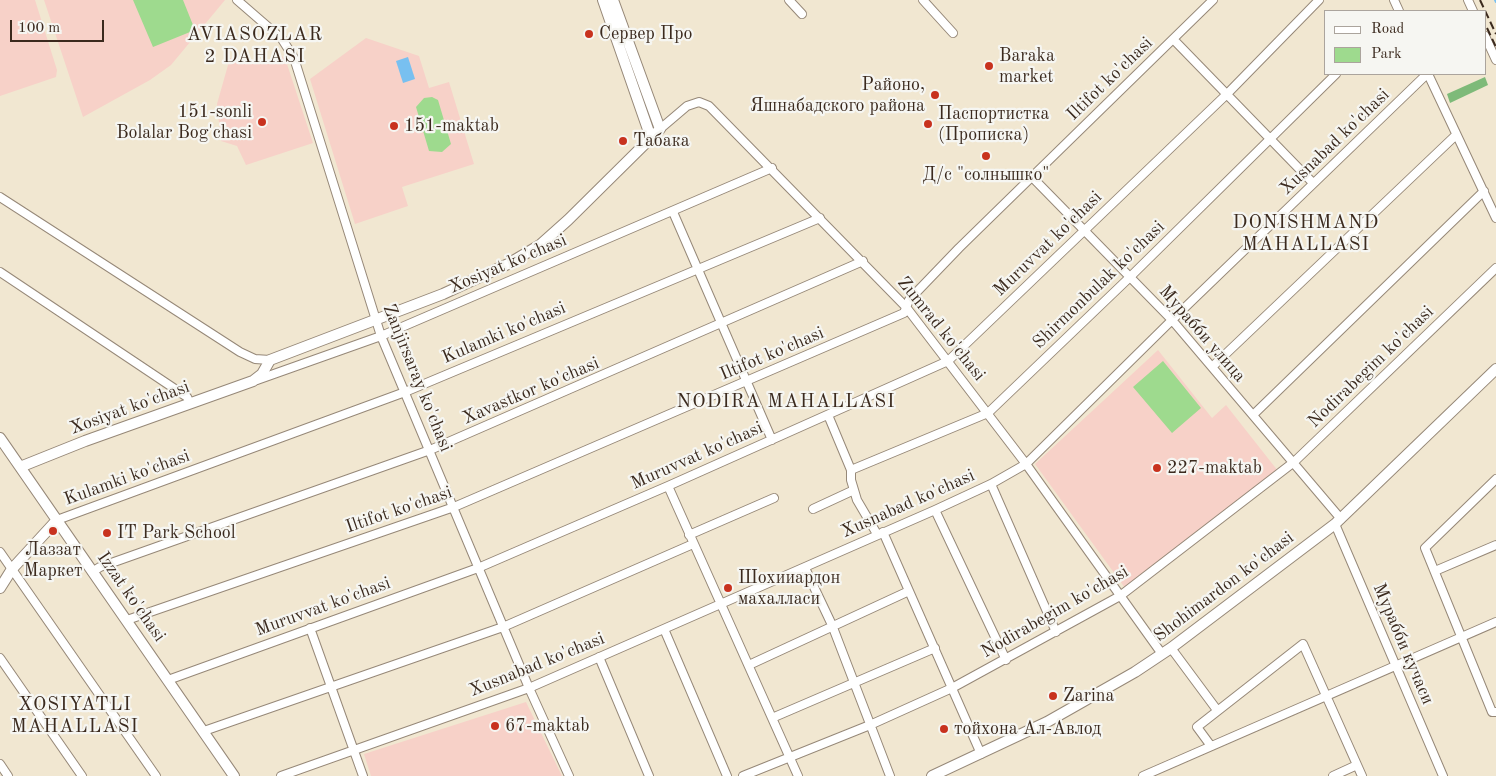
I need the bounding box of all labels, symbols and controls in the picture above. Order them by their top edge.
scale bar [12,10,106,42]
legend [1324,10,1486,75]
text: 100 m [18,21,60,36]
text: Road [1371,22,1404,37]
place label: Сервер Про [599,23,692,45]
district label: AVIASOZLAR 2 DAHASI [186,24,324,68]
marker: Сервер Про [583,28,595,40]
street label: Iltifot ko'chasi [1063,33,1157,125]
place label: Baraka market [999,45,1055,88]
text: Park [1371,47,1402,62]
marker: Baraka market [983,60,995,72]
place label: Районо, Яшнабадского района [750,74,925,116]
street label: Xusnabad ko'chasi [1276,84,1394,200]
marker: Районо, Яшнабадского района [929,89,941,101]
place label: 151-sonli Bolalar Bog'chasi [116,101,252,144]
place label: Паспортистка (Прописка) [938,103,1049,146]
place label: 151-maktab [404,115,499,137]
marker: 151-sonli Bolalar Bog'chasi [256,116,268,128]
marker: Паспортистка (Прописка) [922,118,934,130]
marker: 151-maktab [388,120,400,132]
place label: Табака [633,130,690,152]
marker: Табака [617,135,629,147]
marker: Д/с "солнышко" [980,150,992,162]
place label: Д/с "солнышко" [923,164,1049,186]
street label: Muruvvat ko'chasi [989,187,1107,301]
district label: DONISHMAND MAHALLASI [1231,212,1381,256]
street label: Shirmonbulak ko'chasi [1029,216,1169,354]
street label: Xosiyat ko'chasi [446,230,570,298]
street label: Zumrad ko'chasi [892,272,990,386]
street label: Мурабби улица [1154,281,1250,387]
street label: Kulamki ko'chasi [439,297,569,369]
street label: Zanjirsaray ko'chasi [377,301,457,455]
street label: Nodirabegim ko'chasi [1304,301,1438,433]
street label: Iltifot ko'chasi [717,322,827,386]
street label: Xavastkor ko'chasi [459,352,603,430]
street label: Xosiyat ko'chasi [67,376,193,440]
district label: NODIRA MAHALLASI [675,391,897,413]
street label: Muruvvat ko'chasi [628,417,766,495]
street label: Kulamki ko'chasi [61,445,193,511]
place label: 227-maktab [1167,457,1262,479]
marker: 227-maktab [1151,462,1163,474]
street label: Xusnabad ko'chasi [838,465,978,543]
street label: Iltifot ko'chasi [343,482,455,538]
place label: IT Park School [117,522,236,544]
marker: Лаззат Маркет [47,525,59,537]
marker: IT Park School [101,527,113,539]
street label: Shohimardon ko'chasi [1150,527,1298,647]
place label: Лаззат Маркет [23,539,83,582]
street label: Izzat ko'chasi [92,548,170,646]
street label: Nodirabegim ko'chasi [977,561,1133,663]
place label: Шохииардон махалласи [738,567,840,610]
street label: Muruvvat ko'chasi [252,573,394,641]
street label: Мурабби кучаси [1368,580,1438,708]
marker: Шохииардон махалласи [722,582,734,594]
street label: Xusnabad ko'chasi [466,628,608,702]
place label: Zarina [1063,685,1114,707]
marker: Zarina [1047,690,1059,702]
district label: XOSIYATLI MAHALLASI [10,694,140,738]
place label: 67-maktab [505,715,589,737]
place label: тойхона Ал-Авлод [954,718,1101,740]
marker: 67-maktab [489,720,501,732]
marker: тойхона Ал-Авлод [938,723,950,735]

